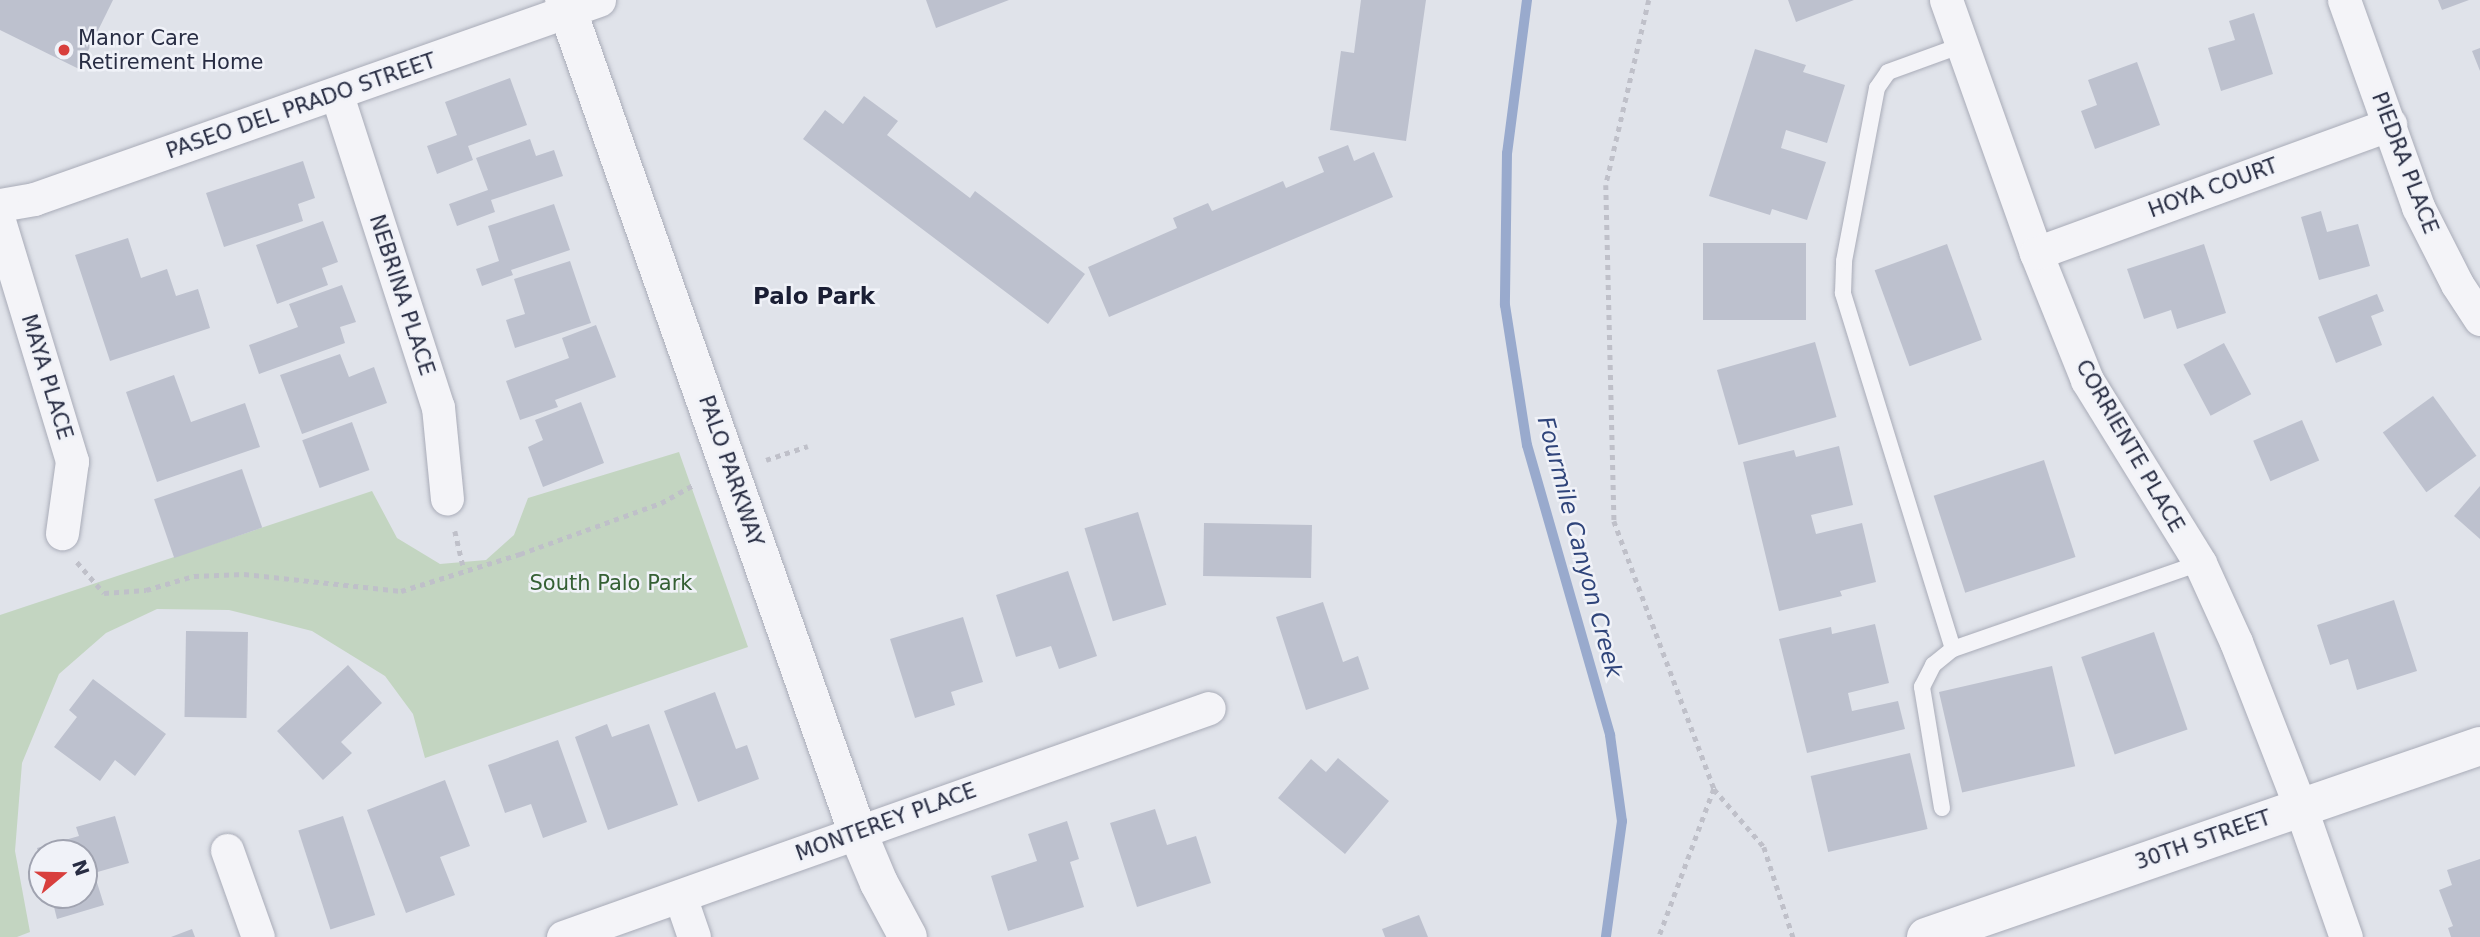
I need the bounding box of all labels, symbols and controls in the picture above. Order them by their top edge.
place label: Manor Care Retirement Home [78,25,263,75]
marker: Manor Care Retirement Home [56,42,72,58]
street label: PASEO DEL PRADO STREET [163,48,439,164]
street label: PIEDRA PLACE [2366,89,2444,237]
street label: HOYA COURT [2145,153,2281,223]
street label: NEBRINA PLACE [364,211,440,379]
district label: Palo Park [753,282,875,310]
street label: MAYA PLACE [16,311,78,443]
street label: CORRIENTE PLACE [2070,355,2190,537]
street label: PALO PARKWAY [693,392,769,550]
water label: Fourmile Canyon Creek [1532,413,1628,681]
park label: South Palo Park [529,570,693,596]
street label: MONTEREY PLACE [792,778,980,866]
street label: 30TH STREET [2132,805,2274,875]
north arrow [28,839,98,909]
text: N [68,857,94,879]

